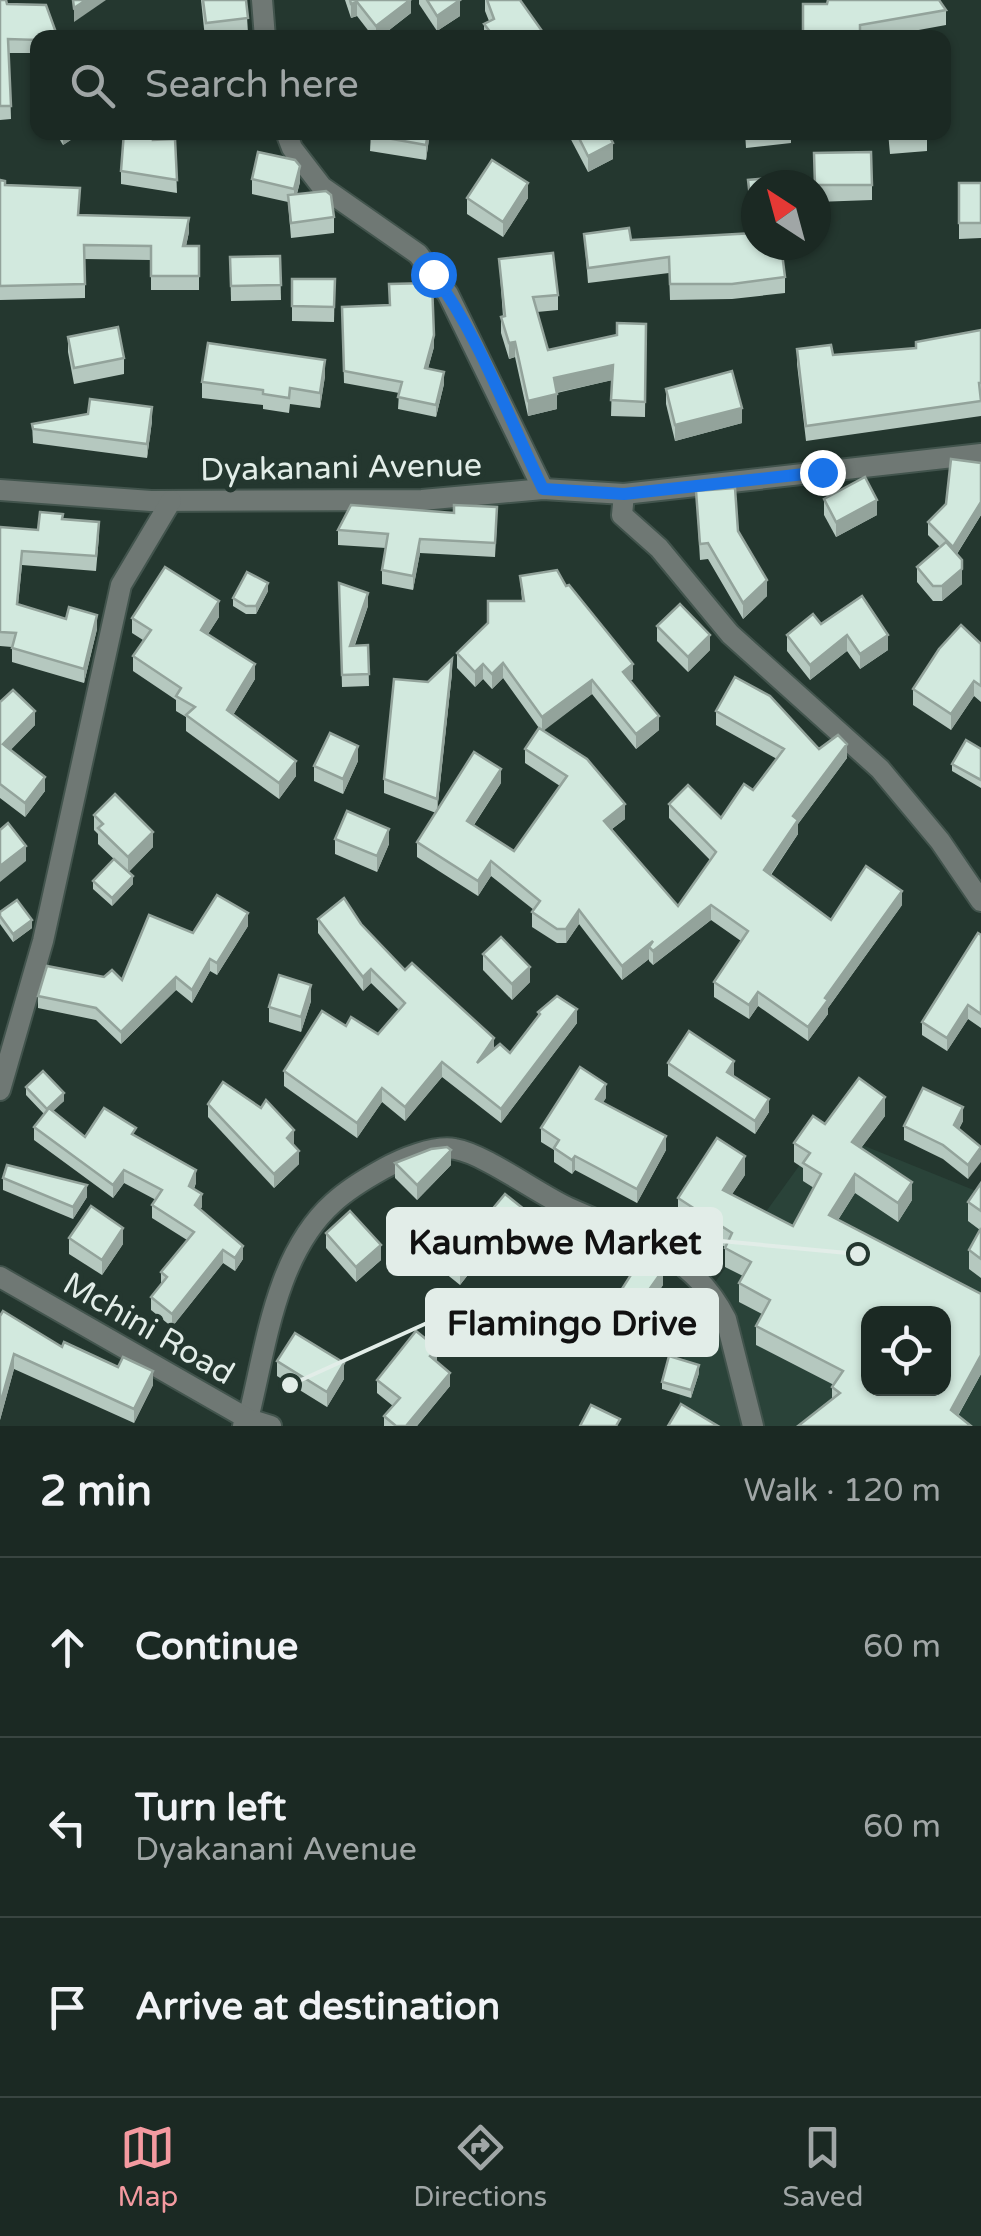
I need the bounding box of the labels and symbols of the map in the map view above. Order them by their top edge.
north arrow [741,170,831,260]
route start [411,252,457,298]
street label: Dyakanani Avenue [200,447,482,489]
route end [800,450,846,496]
callout: Kaumbwe Market [388,1209,721,1274]
text: Kaumbwe Market [408,1222,702,1264]
street label: Mchini Road [56,1265,241,1393]
callout: Flamingo Drive [427,1290,717,1355]
text: Flamingo Drive [447,1303,697,1345]

